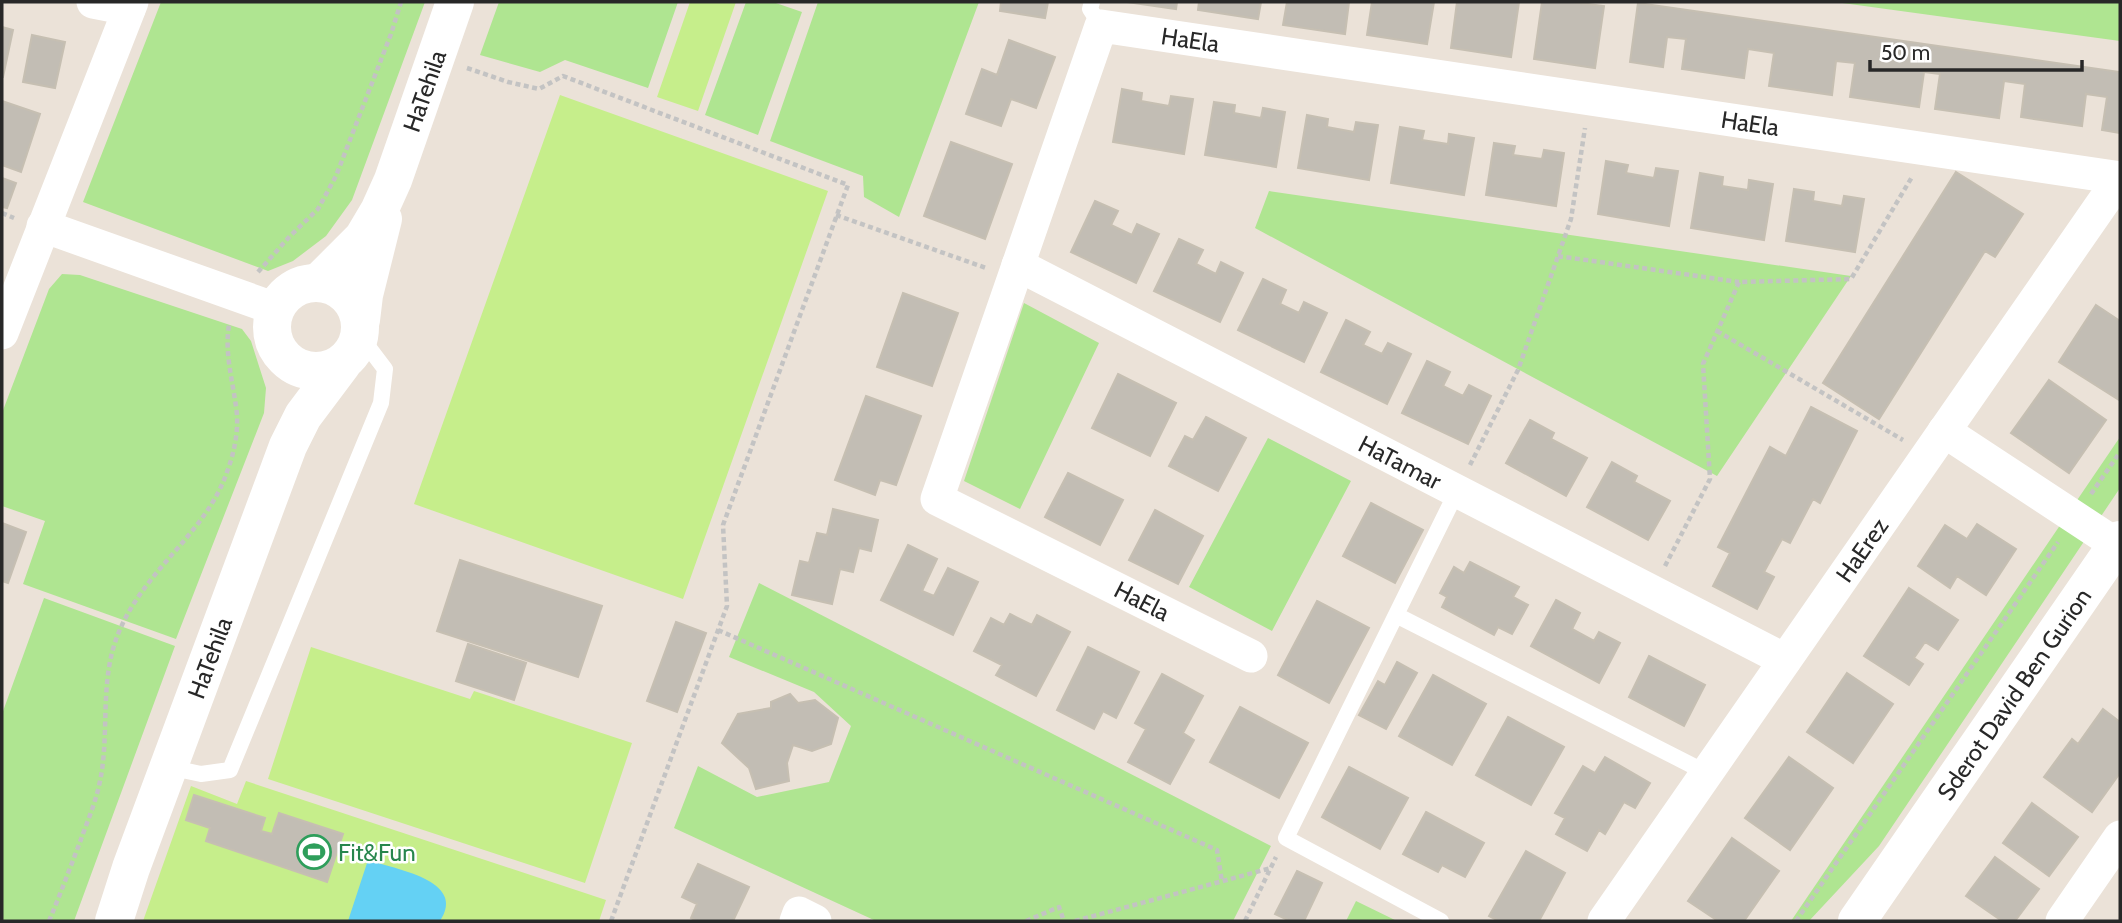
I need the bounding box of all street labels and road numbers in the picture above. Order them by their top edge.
street label: HaEla [1159,21,1222,58]
street label: HaTehila [396,46,452,136]
street label: HaEla [1719,104,1782,142]
street label: HaTamar [1354,429,1447,495]
street label: HaErez [1830,512,1894,588]
street label: HaEla [1109,575,1175,627]
street label: Sderot David Ben Gurion [1931,582,2097,805]
street label: HaTehila [181,613,238,703]

